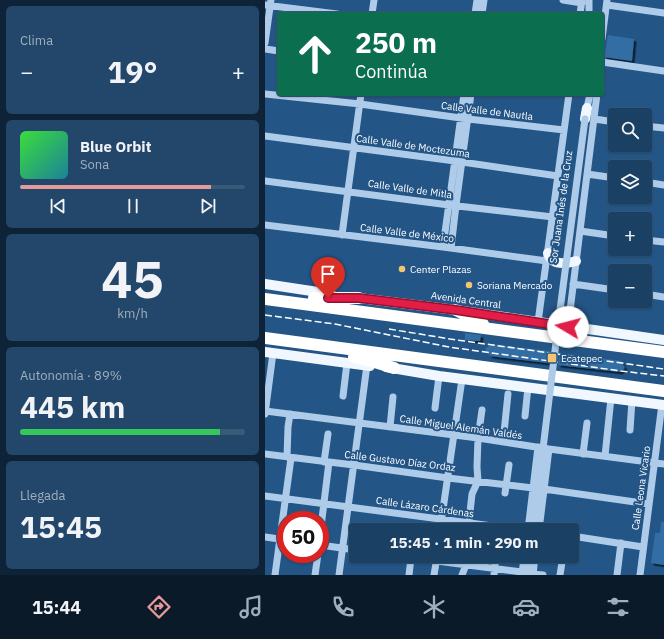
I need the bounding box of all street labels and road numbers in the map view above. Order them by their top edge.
street label: Calle Valle de Nautla [440,99,534,123]
street label: Calle Valle de Moctezuma [355,132,471,161]
street label: Sor Juana Inés de la Cruz [547,149,575,264]
street label: Calle Valle de Mitla [367,177,454,201]
street label: Calle Valle de México [359,221,455,245]
street label: Avenida Central [430,289,502,311]
street label: Calle Miguel Alemán Valdés [399,412,523,442]
street label: Calle Leona Vicario [629,445,653,531]
street label: Calle Gustavo Díaz Ordaz [344,448,457,474]
street label: Calle Lázaro Cárdenas [375,494,475,520]

